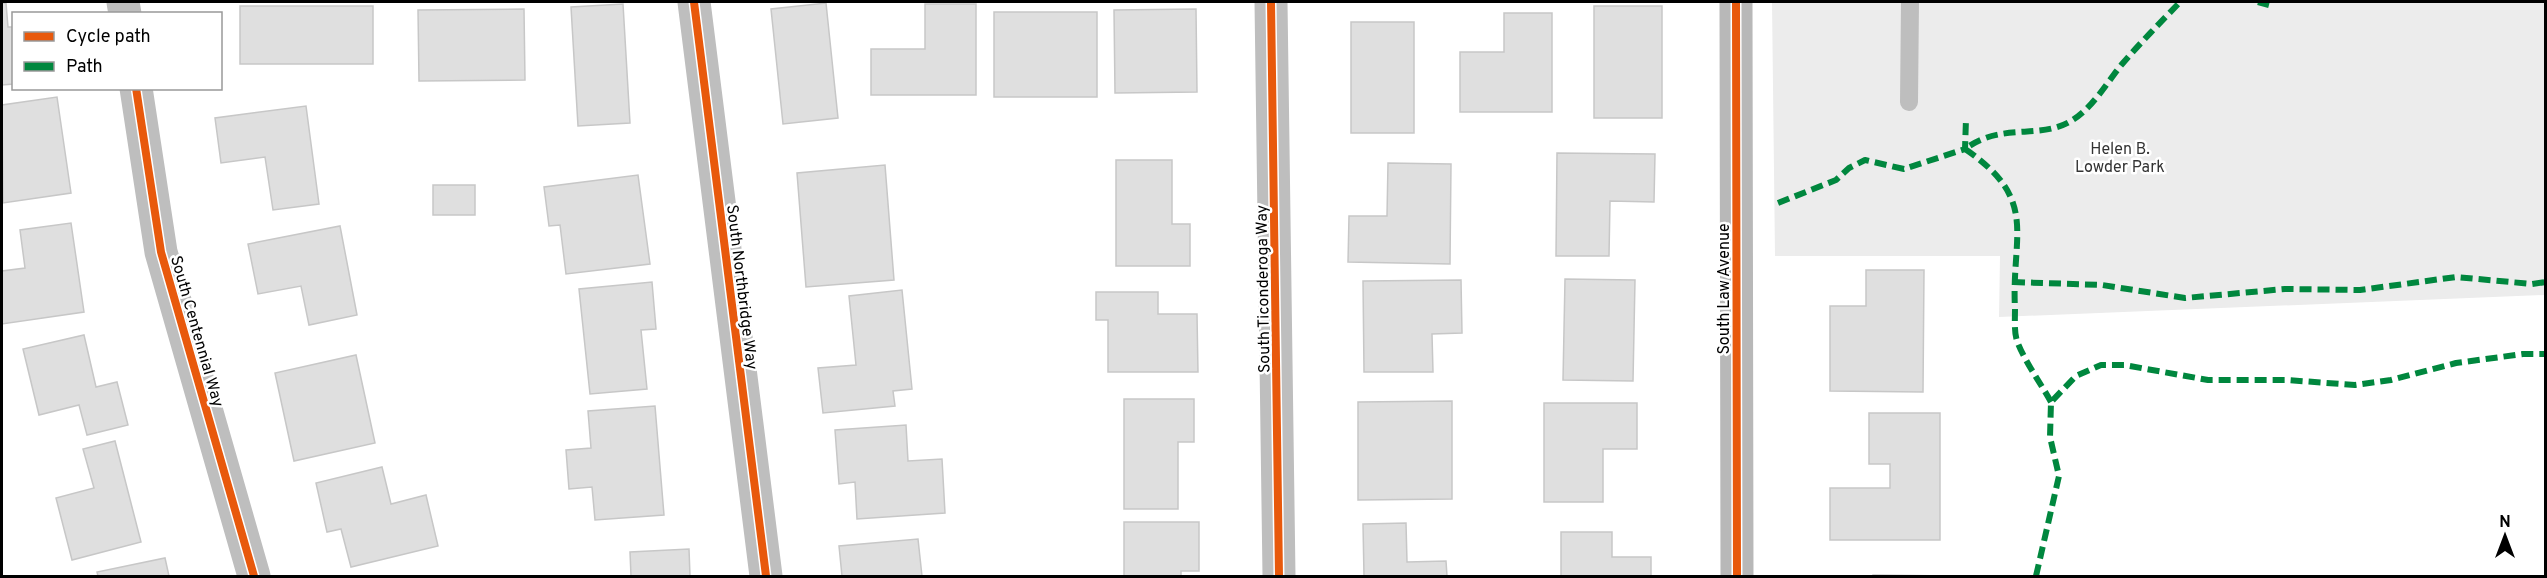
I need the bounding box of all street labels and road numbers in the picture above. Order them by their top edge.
street label: South Northbridge Way [721,204,761,371]
street label: South Ticonderoga Way [1253,205,1275,373]
street label: South Law Avenue [1715,224,1735,354]
street label: South Centennial Way [165,254,227,410]

